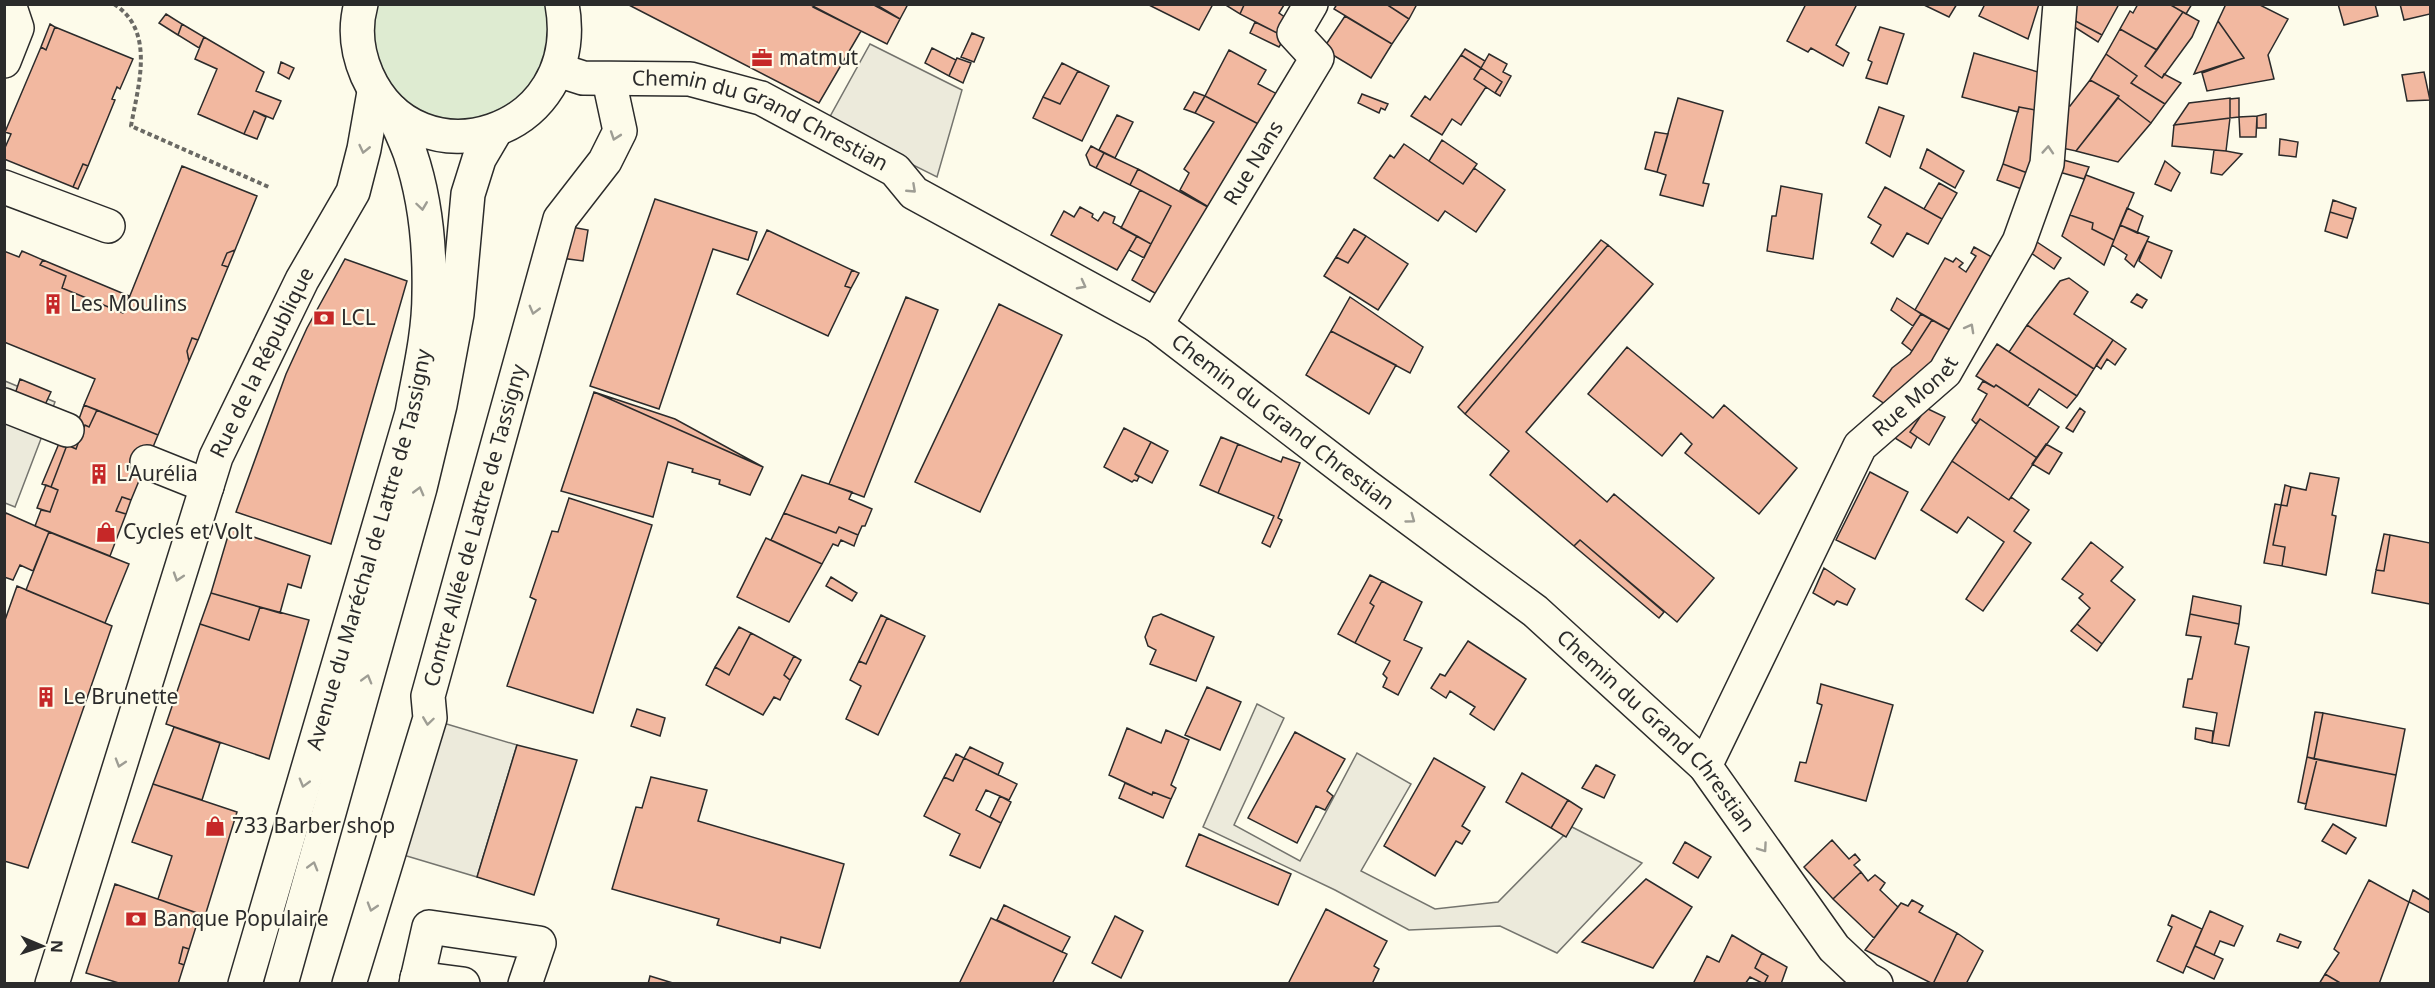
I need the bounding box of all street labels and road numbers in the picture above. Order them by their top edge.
street label: Chemin du Grand Chrestian [632,63,893,177]
street label: Rue Nans [1216,115,1289,210]
street label: Rue de la République [203,262,320,462]
street label: Chemin du Grand Chrestian [1166,327,1401,515]
street label: Avenue du Maréchal de Lattre de Tassigny [299,347,437,753]
street label: Rue Monet [1866,351,1964,442]
street label: Contre Allée de Lattre de Tassigny [416,360,532,690]
street label: Chemin du Grand Chrestian [1551,623,1762,837]

